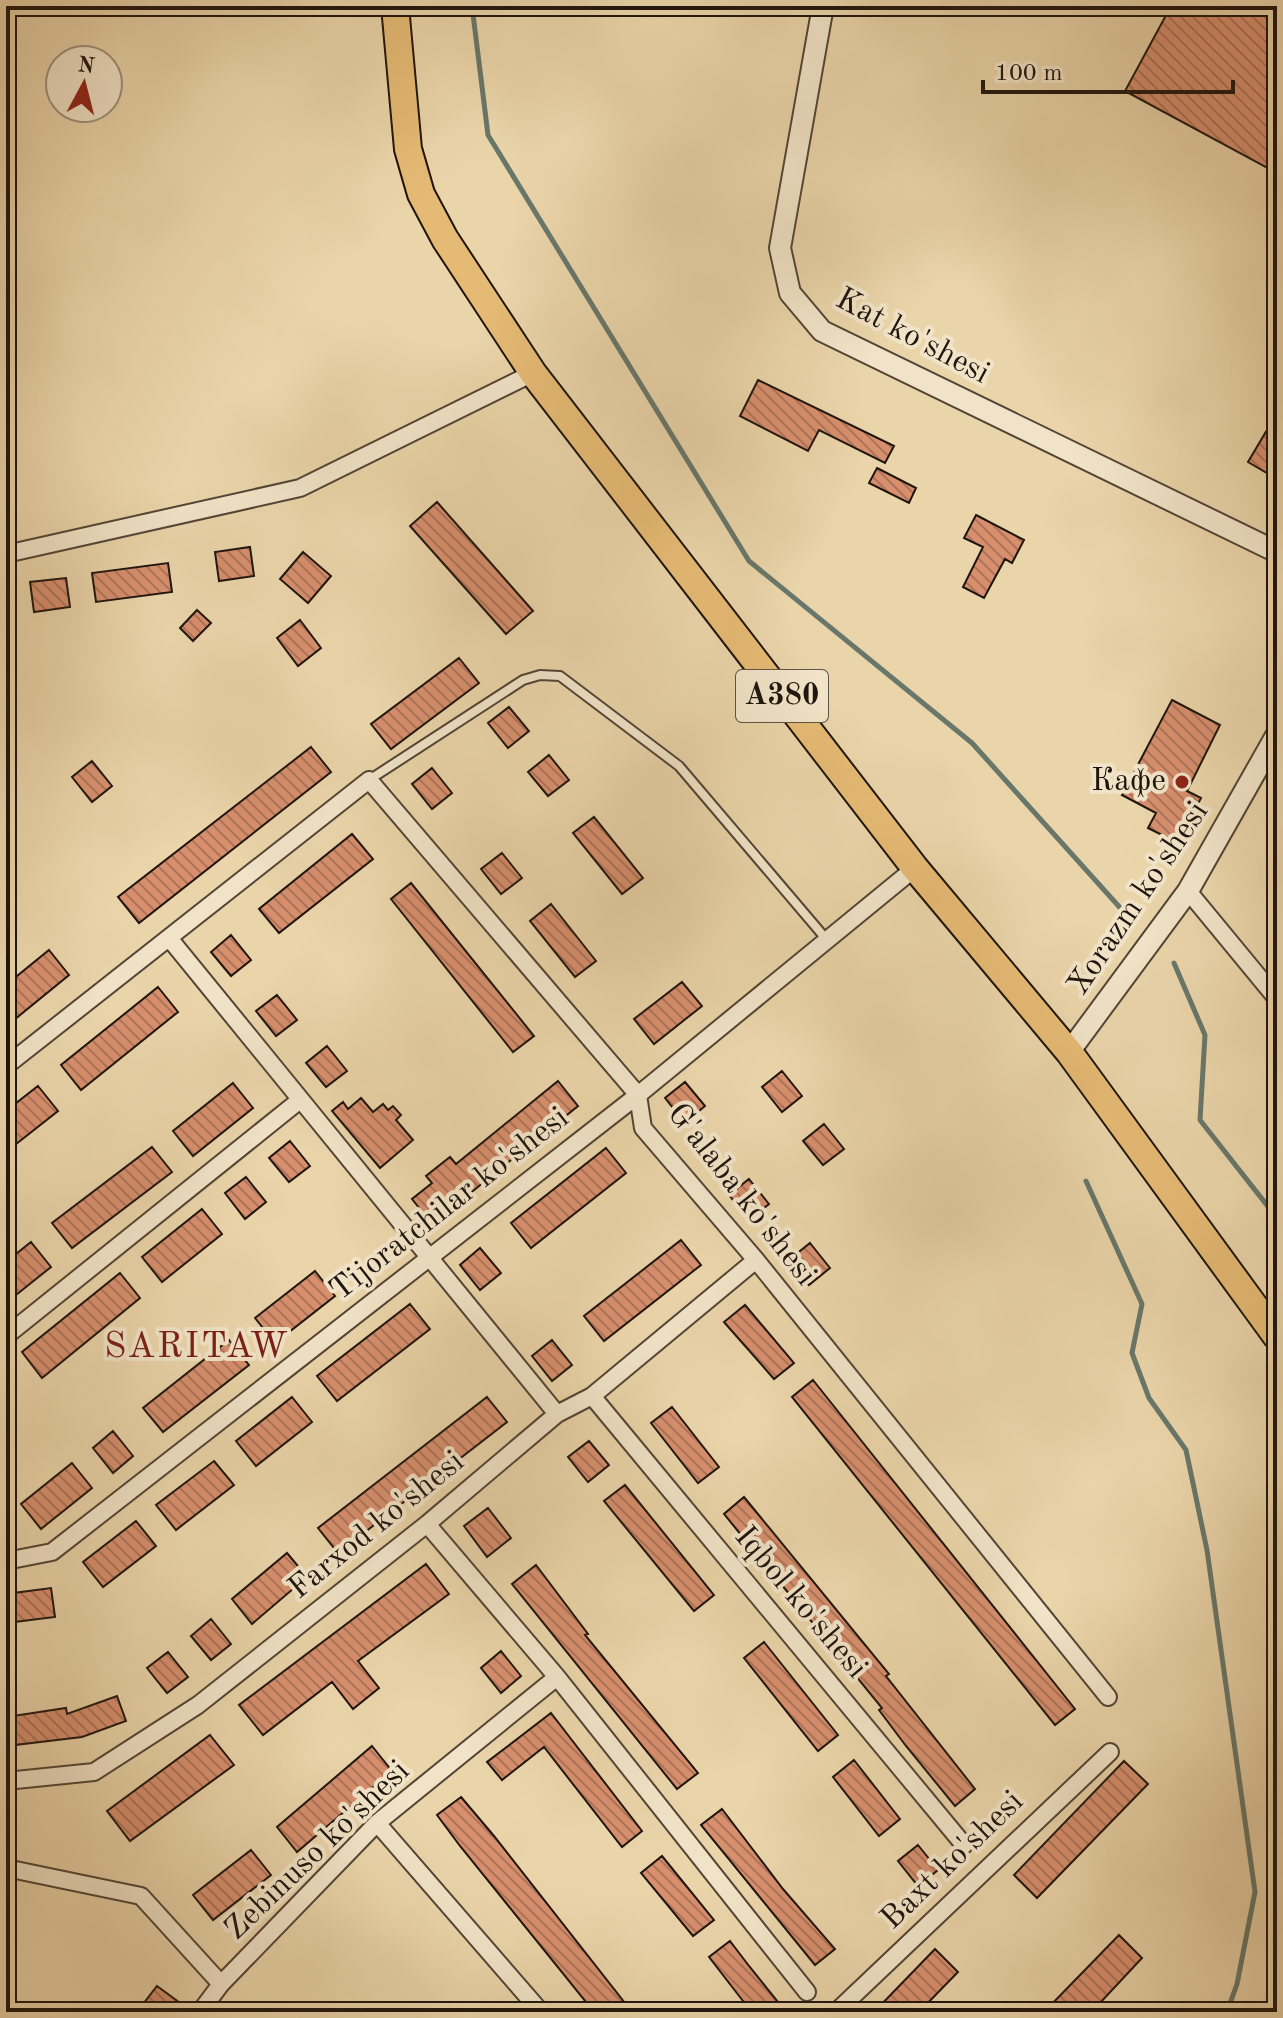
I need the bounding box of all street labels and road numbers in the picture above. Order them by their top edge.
street label: Kat ko'shesi [830,283,994,391]
road number: A380 [736,670,828,722]
street label: Xorazm ko'shesi [1063,797,1215,1001]
street label: G'alaba ko'shesi [660,1098,822,1292]
street label: Tijoratchilar ko'shesi [325,1102,575,1308]
street label: Farxod ko'shesi [284,1446,470,1606]
street label: Iqbol ko'shesi [728,1521,872,1685]
street label: Zebinuso ko'shesi [220,1755,416,1947]
street label: Baxt ko'shesi [876,1786,1030,1936]

